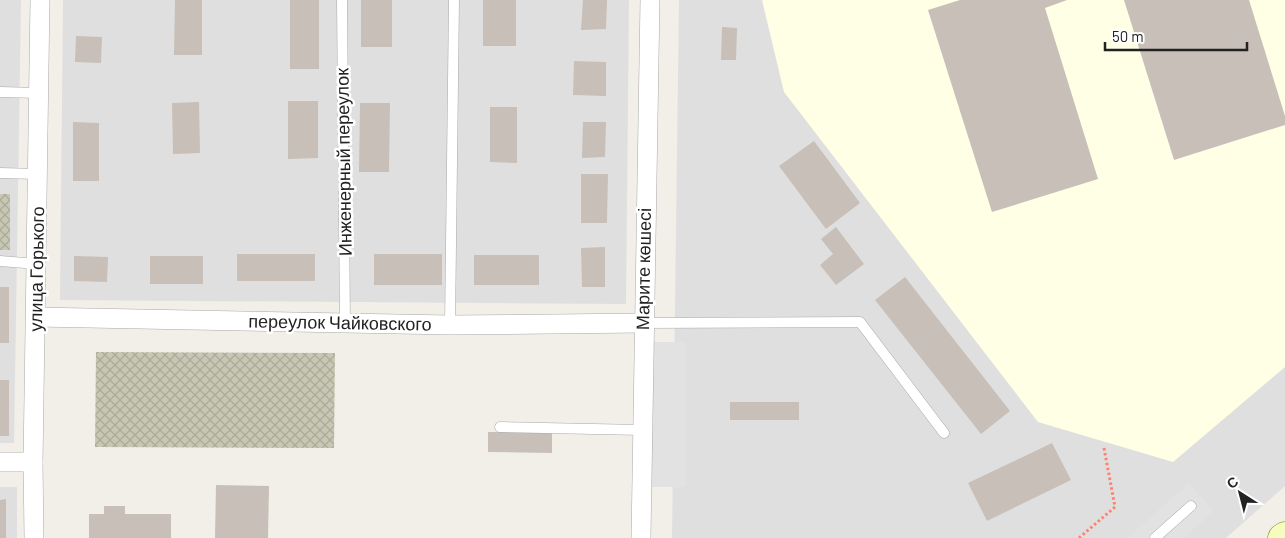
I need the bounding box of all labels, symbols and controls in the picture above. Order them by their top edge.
scale bar [1105,20,1248,52]
text: 50 m [1112,27,1144,45]
street label: Инженерный переулок [330,68,356,256]
street label: улица Горького [24,206,48,332]
street label: Марите көшесі [631,208,655,330]
street label: переулок Чайковского [248,309,432,335]
north arrow [1215,468,1265,518]
text: С [1223,472,1241,492]

